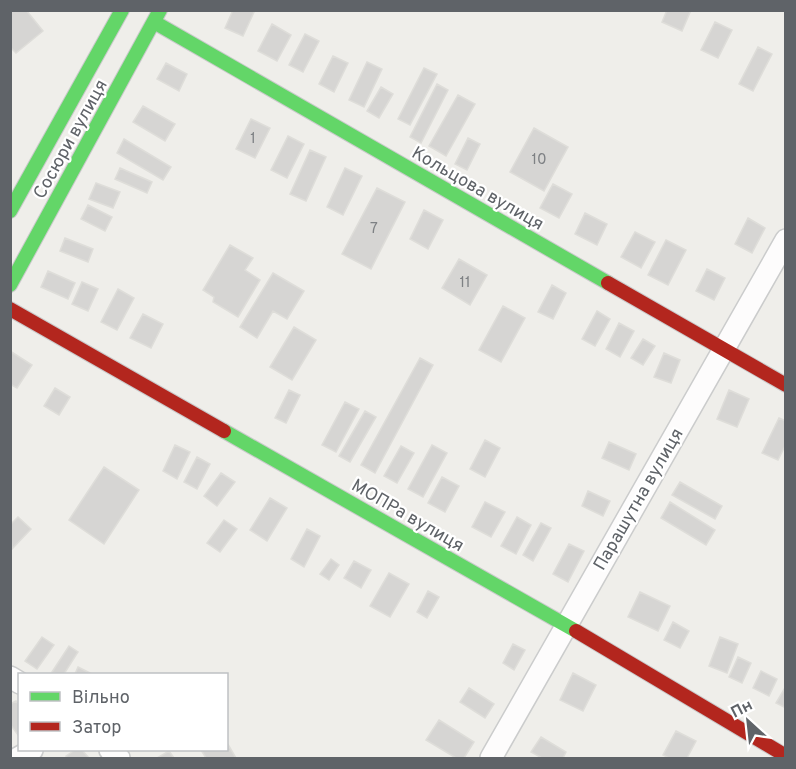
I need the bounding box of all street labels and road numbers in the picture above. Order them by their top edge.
street label: Сосюри вулиця [29,76,114,203]
street label: Кольцова вулиця [407,142,548,237]
street label: Парашутна вулиця [589,424,689,575]
street label: МОПРа вулиця [347,475,468,558]

